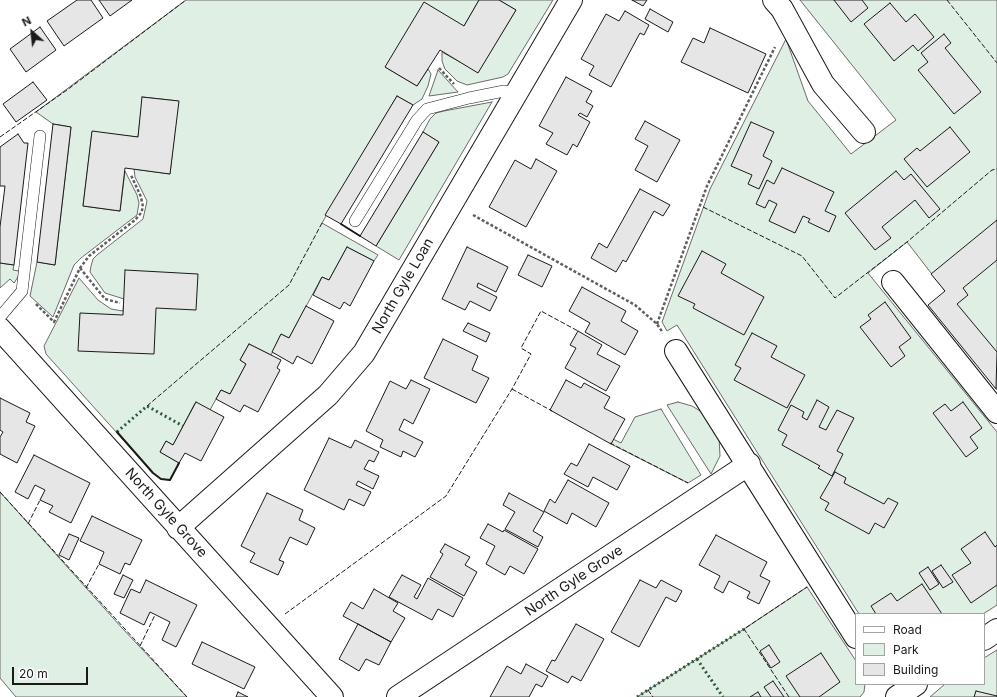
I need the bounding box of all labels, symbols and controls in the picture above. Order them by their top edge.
north arrow [12,12,52,52]
text: N [20,13,33,29]
street label: North Gyle Loan [369,235,437,337]
street label: North Gyle Grove [121,465,211,561]
street label: North Gyle Grove [522,542,626,620]
legend [855,613,985,685]
text: Road [893,622,922,637]
text: Park [893,642,919,657]
scale bar [14,659,90,685]
text: Building [893,662,938,677]
text: 20 m [19,666,48,681]

